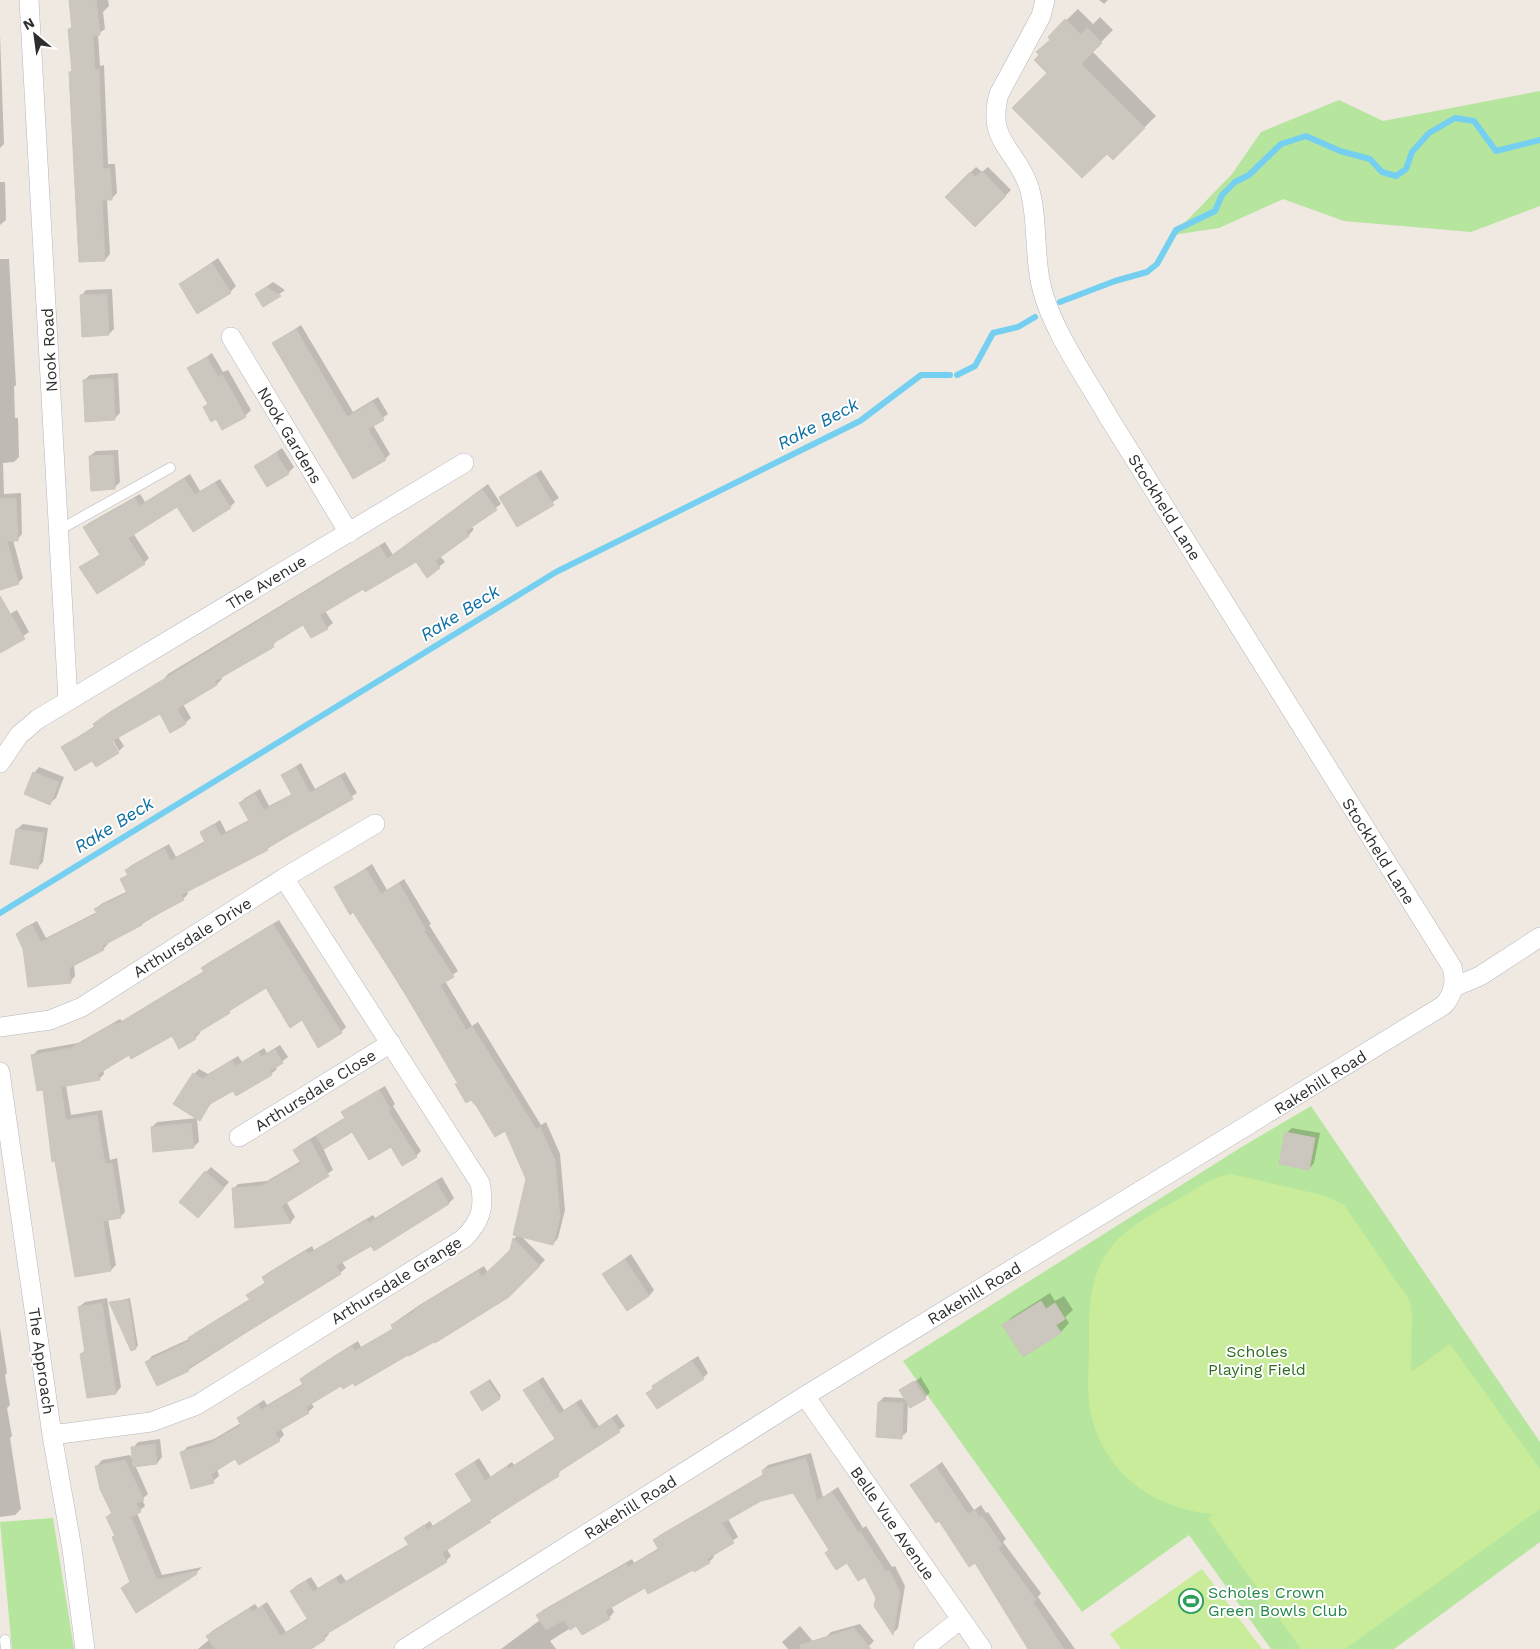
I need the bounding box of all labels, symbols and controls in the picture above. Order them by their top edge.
north arrow [10,10,60,60]
text: N [20,14,37,33]
street label: Nook Road [38,308,61,392]
street label: Nook Gardens [253,383,326,487]
water label: Rake Beck [773,393,863,454]
street label: Stockheld Lane [1124,451,1205,564]
street label: The Avenue [223,551,310,614]
water label: Rake Beck [416,579,504,645]
water label: Rake Beck [70,791,158,857]
street label: Stockheld Lane [1338,795,1419,908]
street label: Arthursdale Drive [129,893,255,982]
street label: Arthursdale Close [251,1045,379,1135]
street label: Rakehill Road [1270,1046,1370,1118]
street label: Arthursdale Grange [327,1232,465,1328]
street label: Rakehill Road [924,1258,1024,1329]
street label: The Approach [25,1306,58,1416]
park label: Scholes Playing Field [1208,1342,1306,1379]
street label: Belle Vue Avenue [846,1463,939,1584]
street label: Rakehill Road [580,1471,680,1543]
place label: Scholes Crown Green Bowls Club [1208,1583,1347,1620]
sports icon: Scholes Crown Green Bowls Club [1178,1588,1204,1614]

